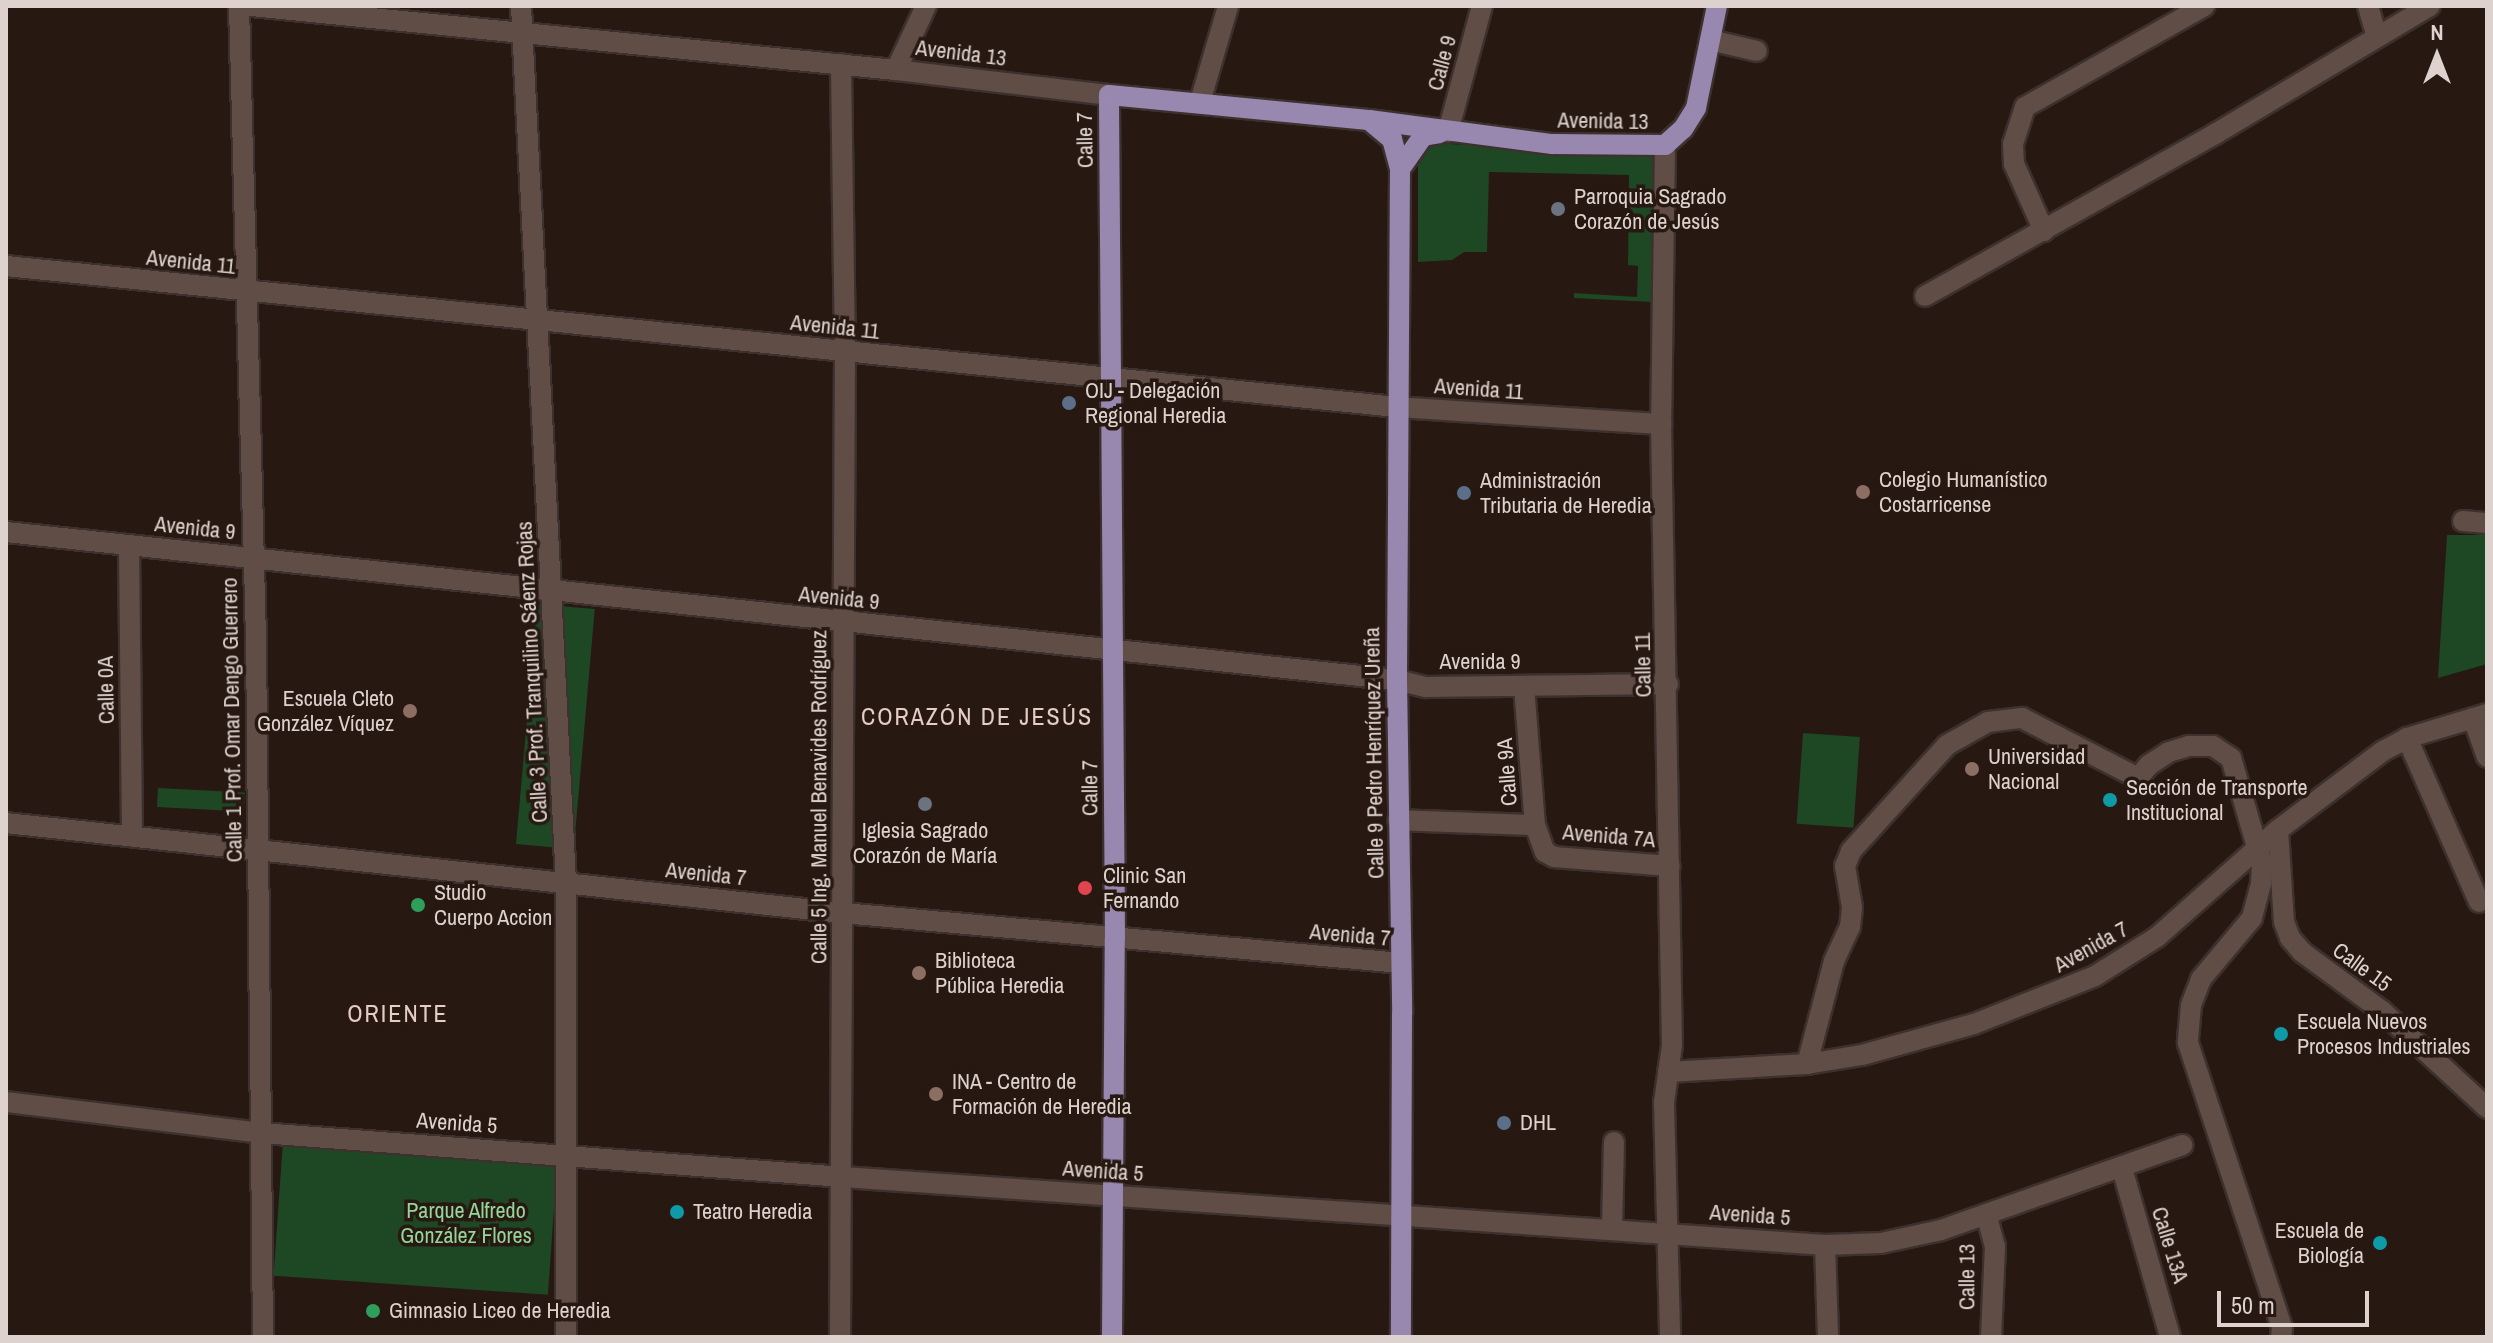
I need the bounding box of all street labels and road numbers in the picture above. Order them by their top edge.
street label: Calle 9 [1422,32,1462,94]
street label: Avenida 13 [914,34,1008,72]
street label: Avenida 13 [1557,107,1649,135]
street label: Calle 7 [1071,112,1099,168]
street label: Avenida 11 [145,244,237,280]
street label: Avenida 11 [789,309,881,345]
street label: Avenida 11 [1433,373,1525,405]
street label: Avenida 9 [153,511,237,545]
street label: Calle 3 Prof. Tranquilino Sáenz Rojas [511,520,553,824]
street label: Calle 1 Prof. Omar Dengo Guerrero [216,577,248,863]
street label: Avenida 9 [797,581,881,615]
street label: Calle 9 Pedro Henríquez Ureña [1359,627,1389,879]
street label: Calle 5 Ing. Manuel Benavides Rodríguez [806,630,832,964]
street label: Calle 11 [1629,632,1657,698]
street label: Avenida 9 [1440,649,1520,675]
street label: Calle 0A [92,656,120,724]
street label: Calle 9A [1491,737,1523,807]
street label: Calle 7 [1077,760,1103,816]
street label: Avenida 7A [1562,819,1656,853]
street label: Avenida 7 [664,857,748,891]
street label: Avenida 7 [2049,916,2133,978]
street label: Avenida 7 [1309,918,1391,952]
street label: Calle 15 [2327,937,2397,997]
street label: Avenida 5 [416,1107,498,1139]
street label: Avenida 5 [1062,1155,1144,1187]
street label: Avenida 5 [1709,1199,1791,1231]
street label: Calle 13A [2146,1204,2194,1286]
street label: Calle 13 [1954,1244,1980,1310]

